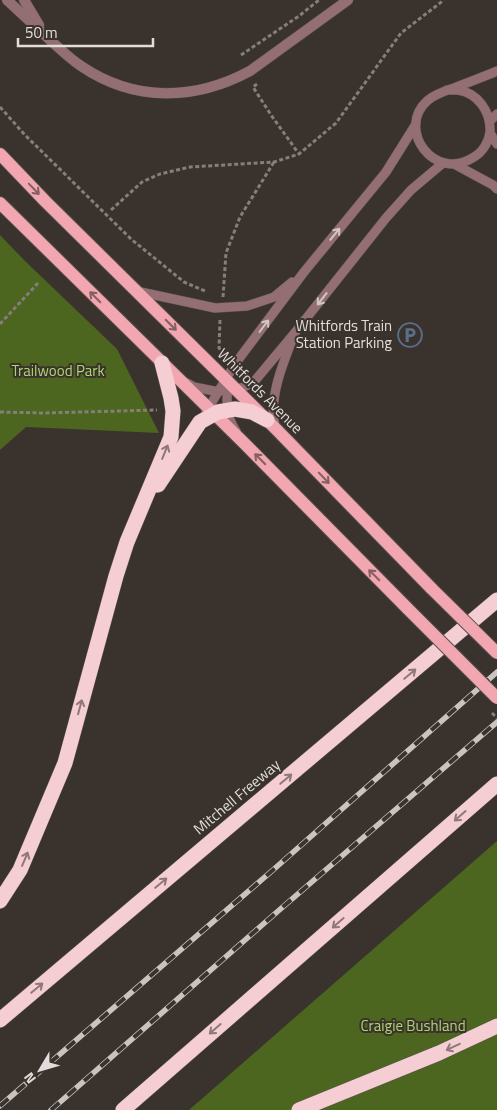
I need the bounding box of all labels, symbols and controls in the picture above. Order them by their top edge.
scale bar [18,15,152,47]
text: 50 m [25,21,58,44]
one-way arrow [28,183,40,195]
one-way arrow [330,228,341,241]
one-way arrow [89,291,102,303]
one-way arrow [316,292,327,305]
place label: Whitfords Train Station Parking [296,314,392,354]
one-way arrow [164,319,177,331]
one-way arrow [259,319,269,333]
parking icon: Whitfords Train Station Parking [397,322,423,348]
street label: Whitfords Avenue [212,343,308,439]
park label: Trailwood Park [11,359,105,382]
one-way arrow [161,444,170,459]
one-way arrow [253,453,266,465]
one-way arrow [317,471,329,483]
one-way arrow [368,568,380,581]
one-way arrow [403,669,416,680]
one-way arrow [76,699,86,715]
street label: Mitchell Freeway [188,753,285,840]
one-way arrow [279,773,292,784]
one-way arrow [454,810,467,822]
one-way arrow [20,852,30,867]
one-way arrow [155,878,168,889]
one-way arrow [331,917,344,928]
one-way arrow [31,983,44,994]
park label: Craigie Bushland [360,1014,466,1037]
one-way arrow [209,1024,222,1035]
one-way arrow [446,1043,461,1052]
north arrow [15,1045,65,1095]
text: N [18,1068,41,1089]

